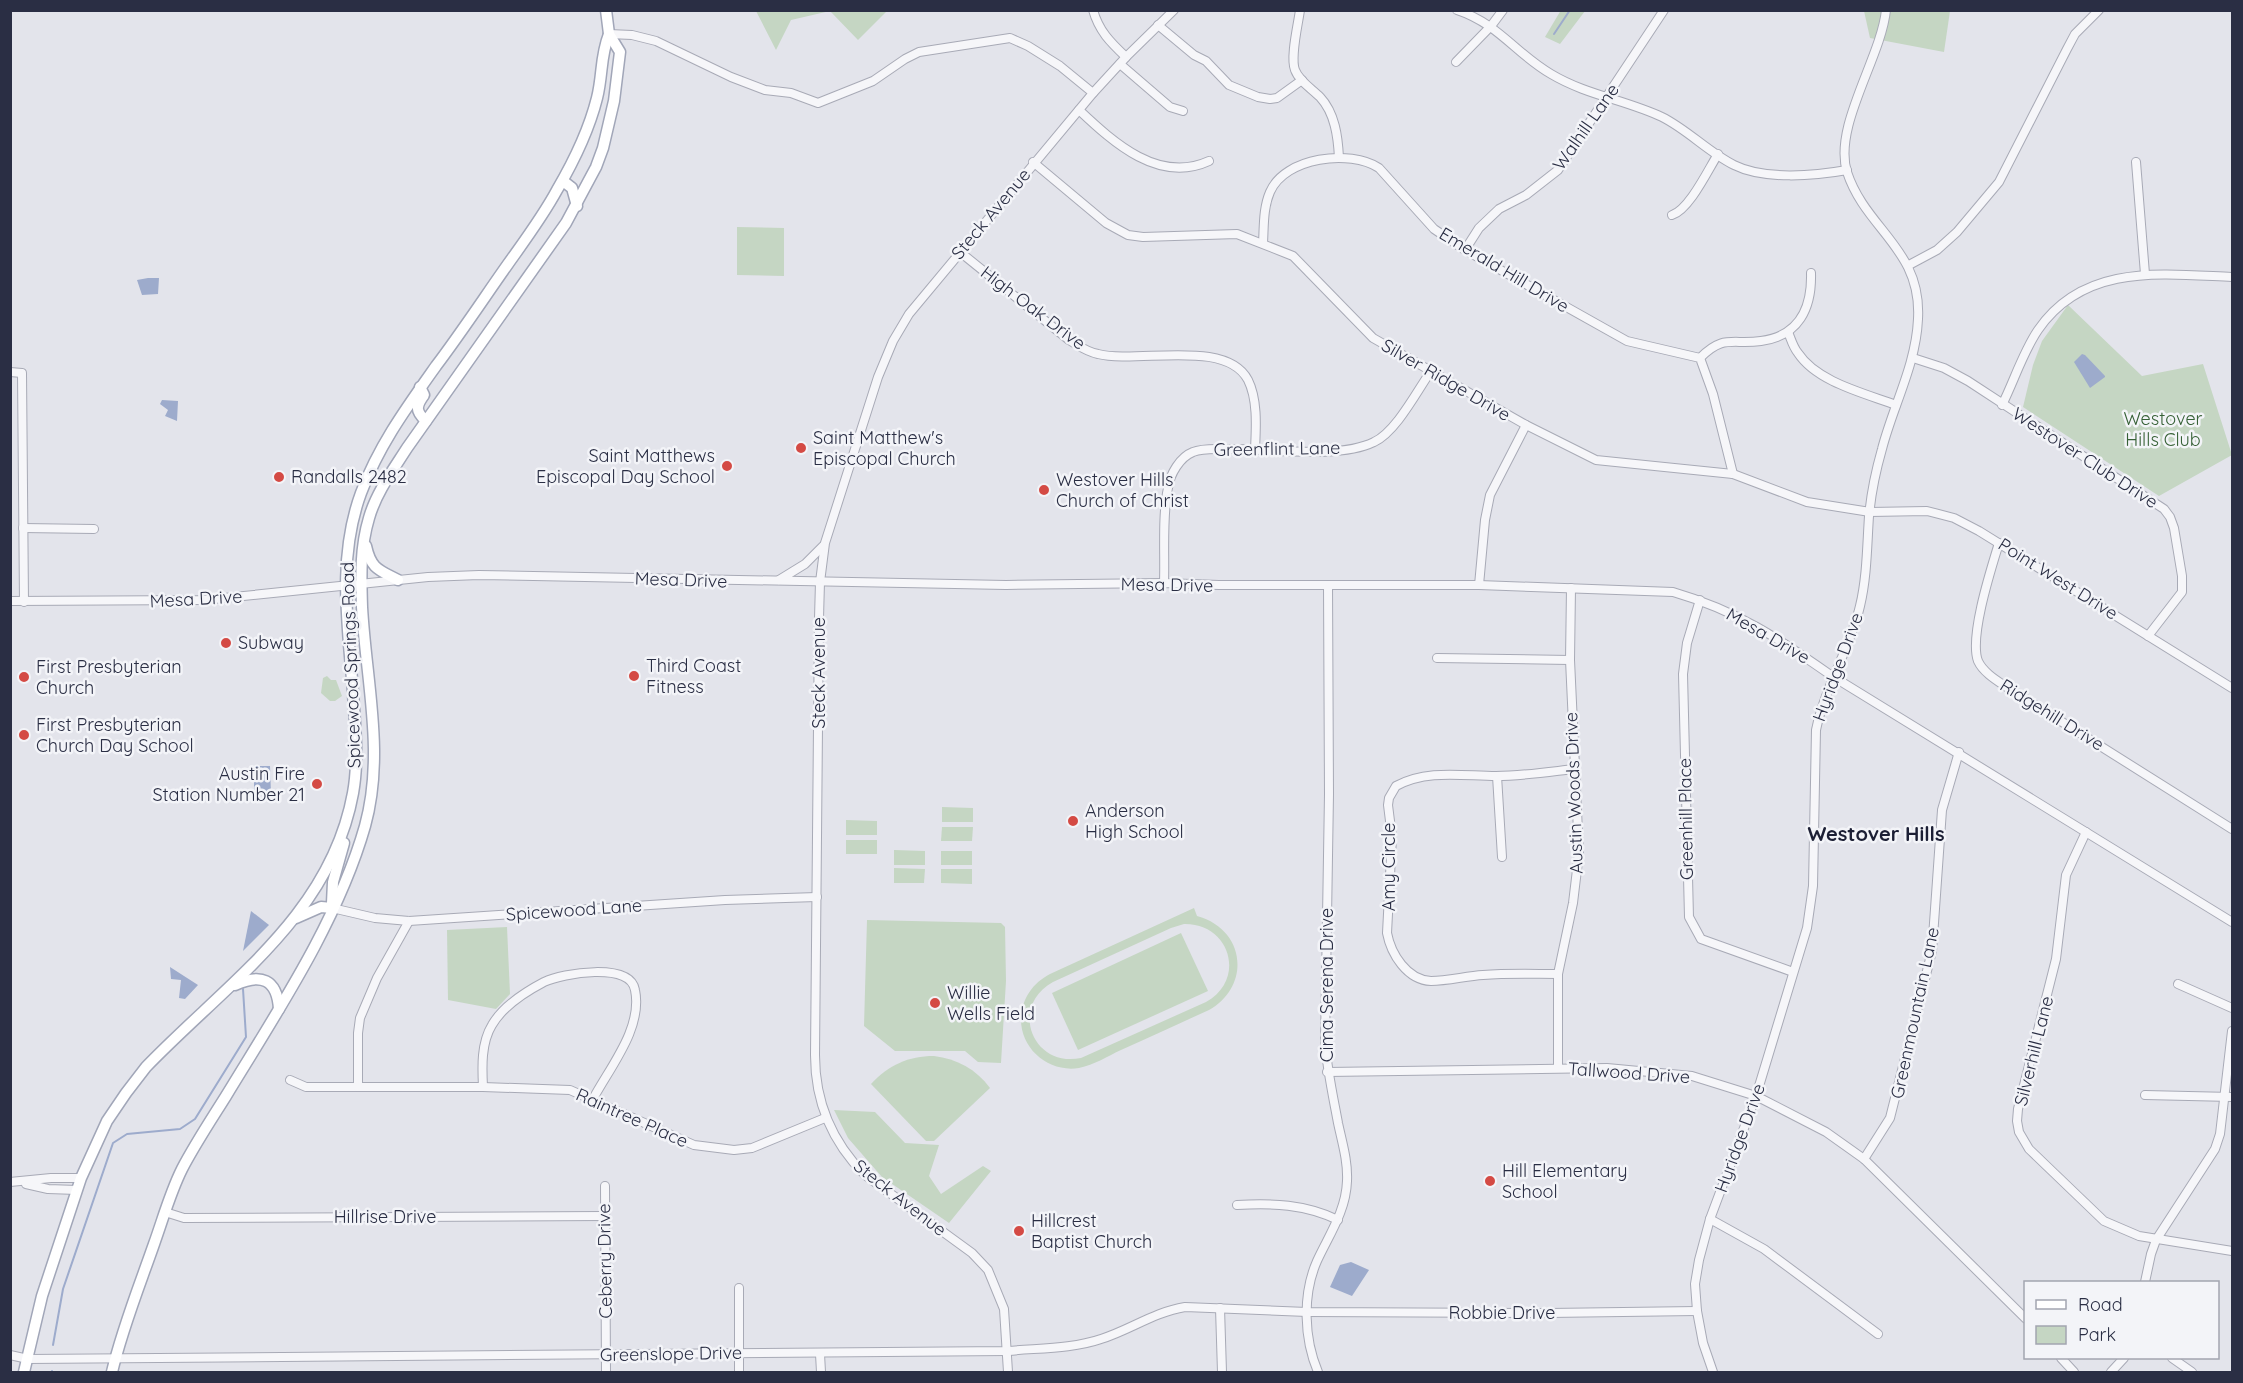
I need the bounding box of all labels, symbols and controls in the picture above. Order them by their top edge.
street label: Walhill Lane [1547,79,1624,175]
street label: Steck Avenue [946,163,1035,264]
street label: Emerald Hill Drive [1435,222,1573,317]
street label: High Oak Drive [976,261,1090,355]
street label: Silver Ridge Drive [1378,333,1515,426]
street label: Westover Club Drive [2008,402,2162,513]
park label: Westover Hills Club [2123,407,2203,451]
place label: Saint Matthew's Episcopal Church [813,426,956,470]
street label: Greenflint Lane [1213,436,1341,461]
marker: Saint Matthew's Episcopal Church [794,441,808,455]
place label: Saint Matthews Episcopal Day School [536,444,715,488]
marker: Saint Matthews Episcopal Day School [720,459,734,473]
place label: Randalls 2482 [291,465,407,488]
place label: Westover Hills Church of Christ [1056,468,1189,512]
marker: Randalls 2482 [272,470,286,484]
marker: Westover Hills Church of Christ [1037,483,1051,497]
street label: Point West Drive [1994,533,2122,625]
street label: Spicewood Springs Road [335,561,366,769]
street label: Mesa Drive [634,566,728,593]
street label: Mesa Drive [1120,572,1214,597]
street label: Mesa Drive [149,585,243,612]
street label: Mesa Drive [1722,602,1814,669]
street label: Hyridge Drive [1807,609,1868,724]
street label: Steck Avenue [807,617,830,729]
place label: Subway [238,631,304,654]
marker: Subway [219,636,233,650]
place label: Third Coast Fitness [646,654,741,698]
place label: First Presbyterian Church [36,655,182,699]
marker: Third Coast Fitness [627,669,641,683]
marker: First Presbyterian Church [17,670,31,684]
street label: Ridgehill Drive [1996,673,2109,756]
street label: Austin Woods Drive [1559,712,1588,874]
place label: First Presbyterian Church Day School [36,713,194,757]
marker: First Presbyterian Church Day School [17,728,31,742]
street label: Greenhill Place [1673,758,1698,880]
place label: Austin Fire Station Number 21 [152,762,305,806]
marker: Austin Fire Station Number 21 [310,777,324,791]
place label: Anderson High School [1085,799,1184,843]
marker: Anderson High School [1066,814,1080,828]
district label: Westover Hills [1807,821,1945,846]
street label: Amy Circle [1377,823,1400,911]
street label: Spicewood Lane [505,893,643,926]
street label: Cima Serena Drive [1315,908,1338,1062]
street label: Greenmountain Lane [1885,925,1944,1101]
place label: Willie Wells Field [947,981,1035,1025]
street label: Silverhill Lane [2009,994,2058,1108]
marker: Willie Wells Field [928,996,942,1010]
street label: Tallwood Drive [1567,1057,1691,1088]
street label: Hyridge Drive [1709,1080,1770,1195]
street label: Raintree Place [572,1083,692,1153]
street label: Steck Avenue [849,1154,951,1241]
place label: Hill Elementary School [1502,1159,1628,1203]
marker: Hill Elementary School [1483,1174,1497,1188]
street label: Ceberry Drive [592,1203,617,1319]
street label: Hillrise Drive [334,1205,436,1228]
place label: Hillcrest Baptist Church [1031,1209,1152,1253]
marker: Hillcrest Baptist Church [1012,1224,1026,1238]
legend [2024,1281,2219,1359]
text: Road [2078,1293,2123,1316]
street label: Robbie Drive [1449,1301,1555,1324]
text: Park [2078,1323,2116,1346]
street label: Greenslope Drive [600,1341,742,1366]

